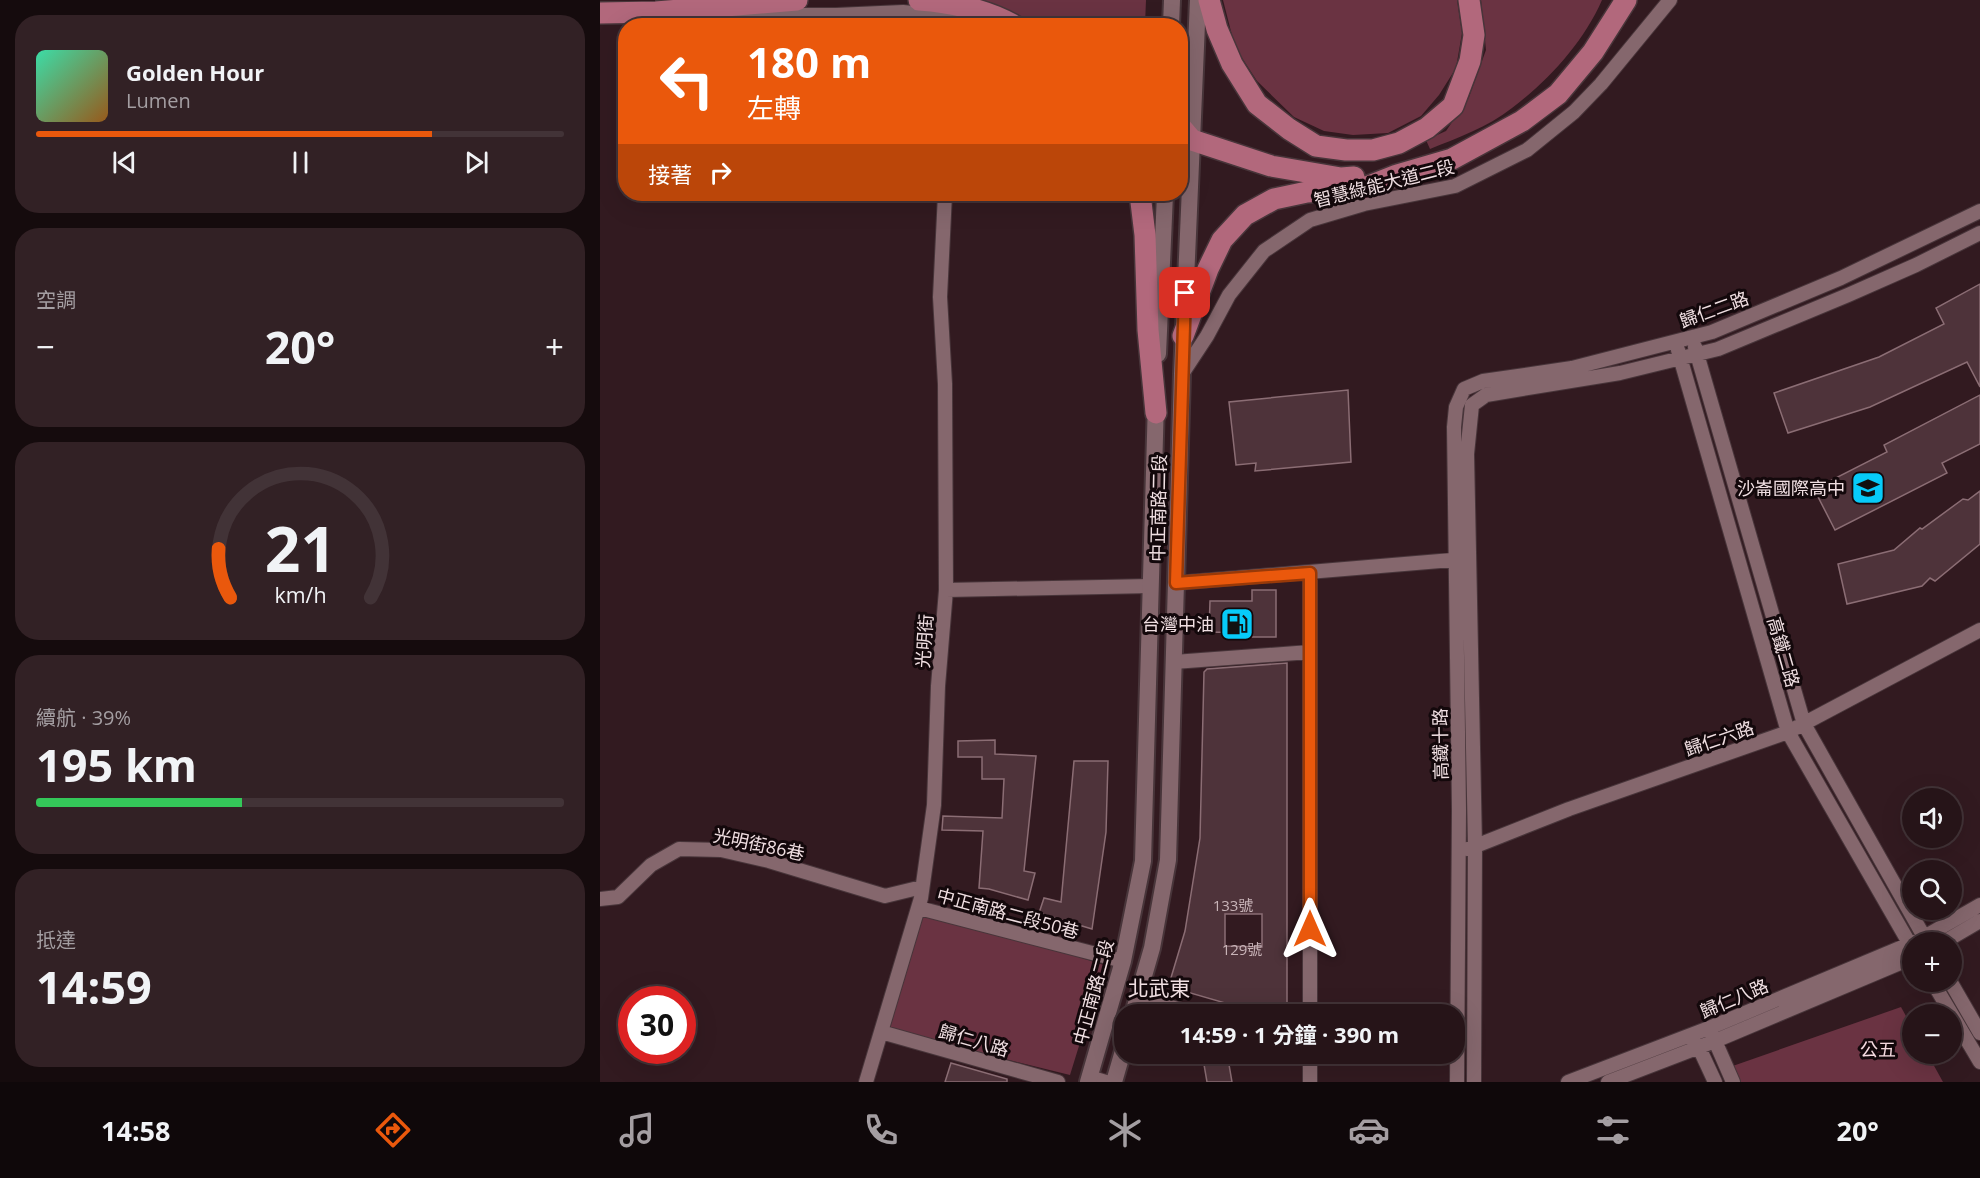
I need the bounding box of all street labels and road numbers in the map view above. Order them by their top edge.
street label: 智慧綠能大道二段 [1311,154,1457,212]
street label: 歸仁二路 [1676,285,1752,333]
street label: 中正南路二段 [1145,454,1171,562]
street label: 光明街 [910,613,938,669]
street label: 高鐵二路 [1763,614,1805,690]
street label: 高鐵十路 [1427,708,1453,780]
street label: 歸仁六路 [1681,715,1757,761]
street label: 光明街86巷 [711,823,807,865]
street label: 中正南路二段50巷 [934,882,1082,944]
street label: 中正南路二段 [1067,937,1119,1047]
street label: 歸仁八路 [1696,973,1772,1023]
street label: 歸仁八路 [936,1019,1012,1061]

